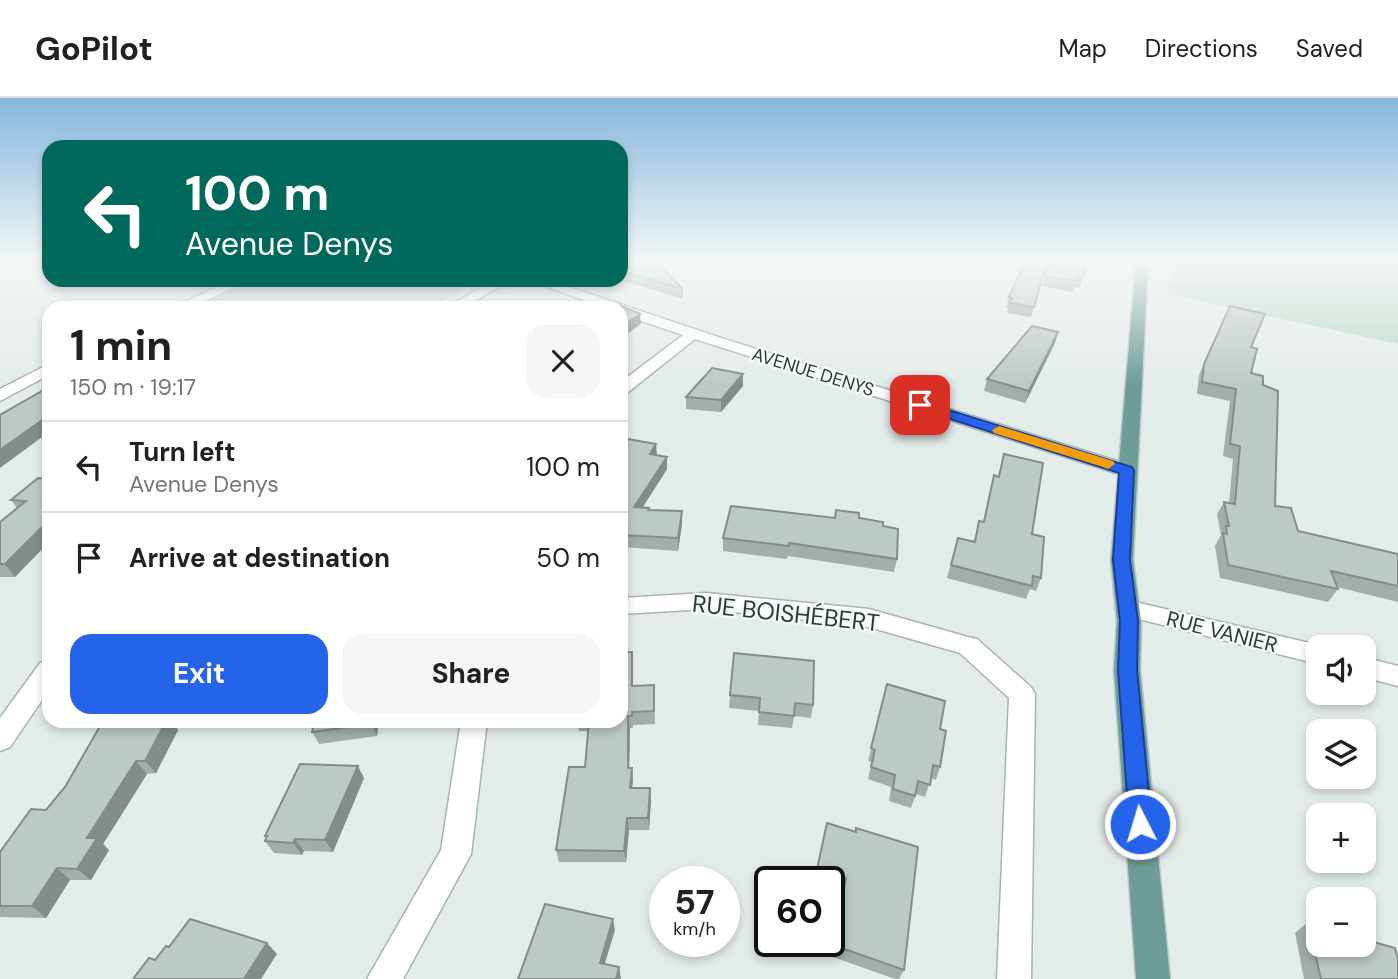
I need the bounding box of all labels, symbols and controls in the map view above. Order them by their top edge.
text: GoPilot [35,27,153,70]
text: Map [1059,33,1107,64]
text: Directions [1145,33,1258,64]
text: Saved [1296,33,1363,64]
text: 100 m [185,161,329,225]
icon: left [70,168,161,259]
text: Avenue Denys [185,223,393,265]
text: 1 min [70,318,172,373]
button: close [526,324,600,398]
street label: AVENUE DENYS [749,342,877,402]
text: 150 m · 19:17 [70,372,196,402]
pin [890,375,950,435]
icon: arrive [901,386,939,424]
text: Turn left [129,435,236,469]
icon: left [70,448,108,486]
text: 100 m [526,450,600,484]
text: Avenue Denys [129,469,279,499]
icon: arrive [70,539,108,577]
text: Arrive at destination [129,541,390,575]
text: 50 m [536,541,600,575]
street label: RUE BOISHÉBERT [691,588,881,638]
street label: RUE VANIER [1164,605,1280,659]
button: Exit [70,634,328,714]
button: Share [342,634,600,714]
map controls [1306,635,1376,957]
button: sound [1306,635,1376,705]
button: layers [1306,719,1376,789]
position arrow [1103,787,1177,861]
button: + [1306,803,1376,873]
speed limit sign: 60 [754,866,845,957]
text: 57 [674,879,715,925]
button: − [1306,887,1376,957]
text: km/h [673,917,716,941]

